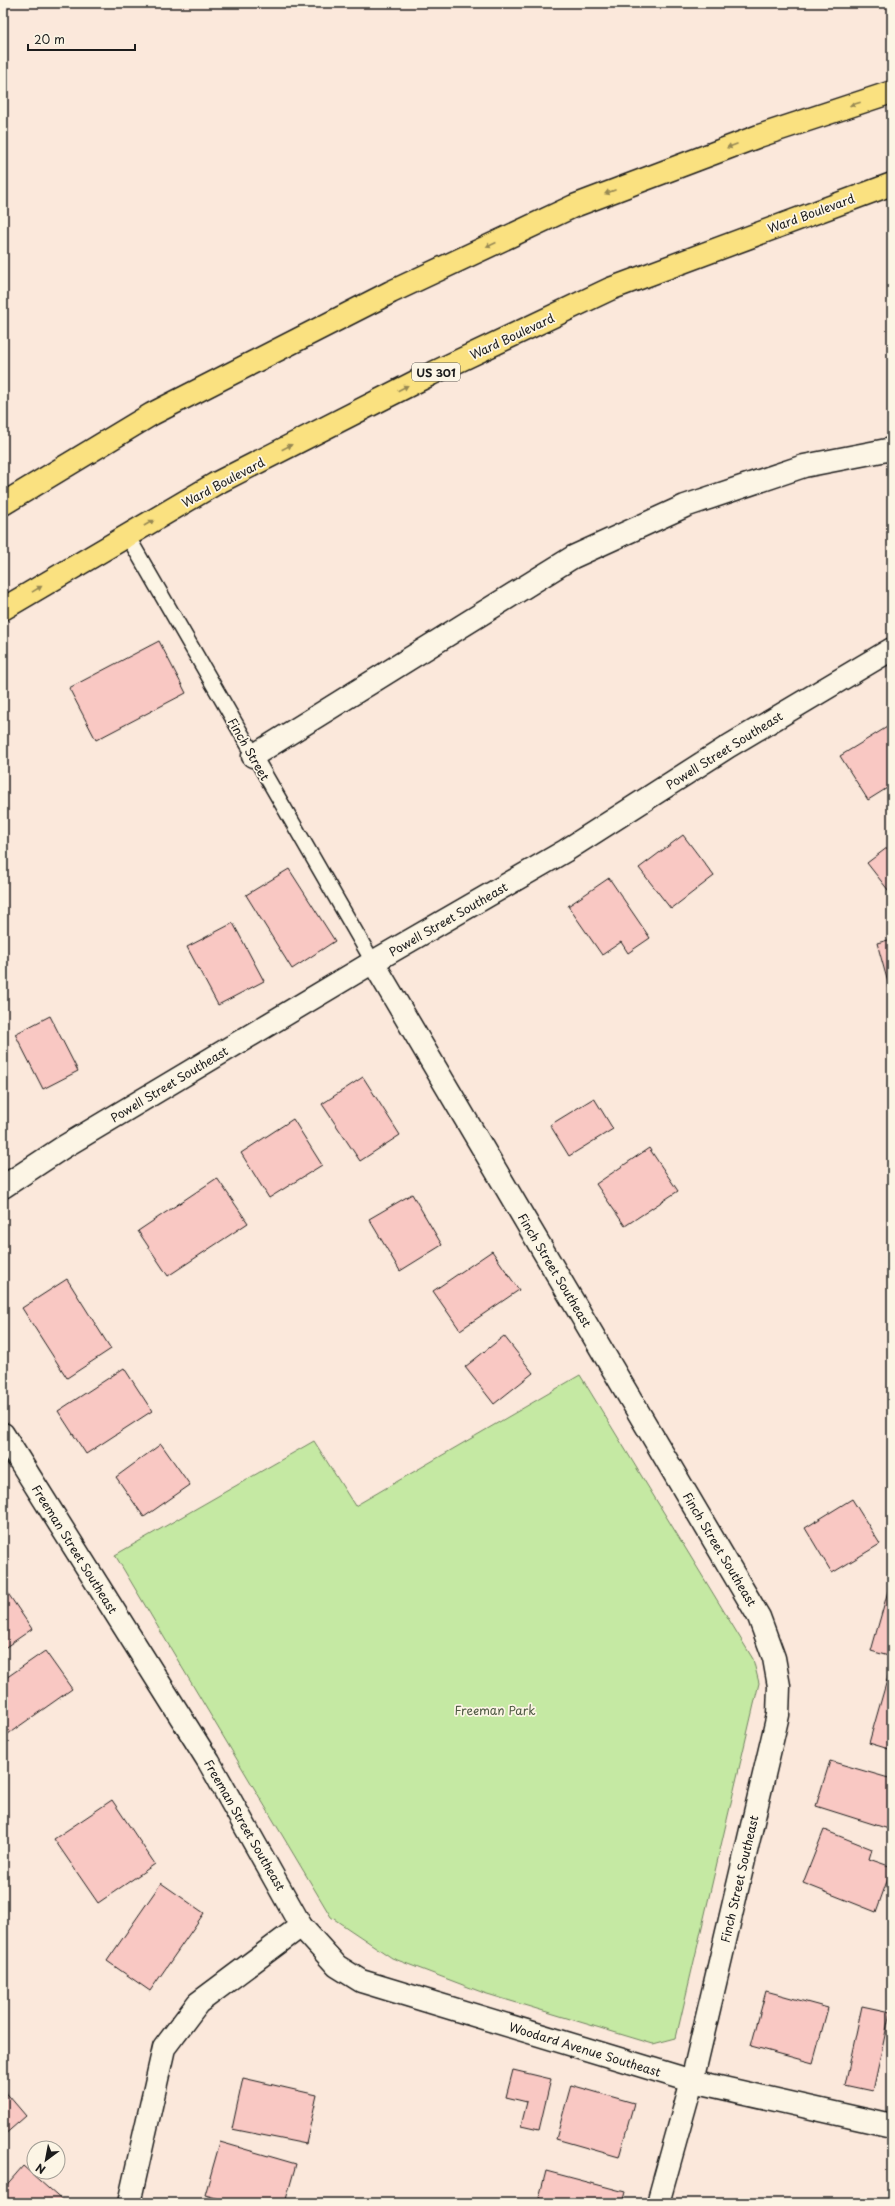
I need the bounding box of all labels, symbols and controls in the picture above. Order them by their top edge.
scale bar [28,26,135,52]
text: 20 m [34,30,65,48]
one-way arrow [849,101,861,107]
one-way arrow [725,144,737,150]
street label: Ward Boulevard [765,189,858,237]
one-way arrow [604,190,616,196]
one-way arrow [486,242,497,248]
street label: Ward Boulevard [467,308,558,363]
road number: US 301 [412,363,460,381]
one-way arrow [397,385,409,391]
one-way arrow [281,444,293,451]
street label: Ward Boulevard [178,452,268,511]
one-way arrow [143,519,154,526]
one-way arrow [31,586,43,593]
street label: Powell Street Southeast [662,707,786,793]
street label: Finch Street [224,714,274,784]
street label: Powell Street Southeast [385,877,511,960]
street label: Powell Street Southeast [107,1042,231,1126]
street label: Finch Street Southeast [514,1210,596,1331]
street label: Freeman Street Southeast [28,1481,122,1617]
street label: Finch Street Southeast [679,1489,761,1610]
park label: Freeman Park [454,1701,536,1719]
street label: Freeman Street Southeast [200,1756,290,1894]
street label: Finch Street Southeast [716,1813,762,1944]
street label: Woodard Avenue Southeast [507,2017,663,2081]
north arrow [26,2140,66,2180]
text: N [32,2159,49,2178]

